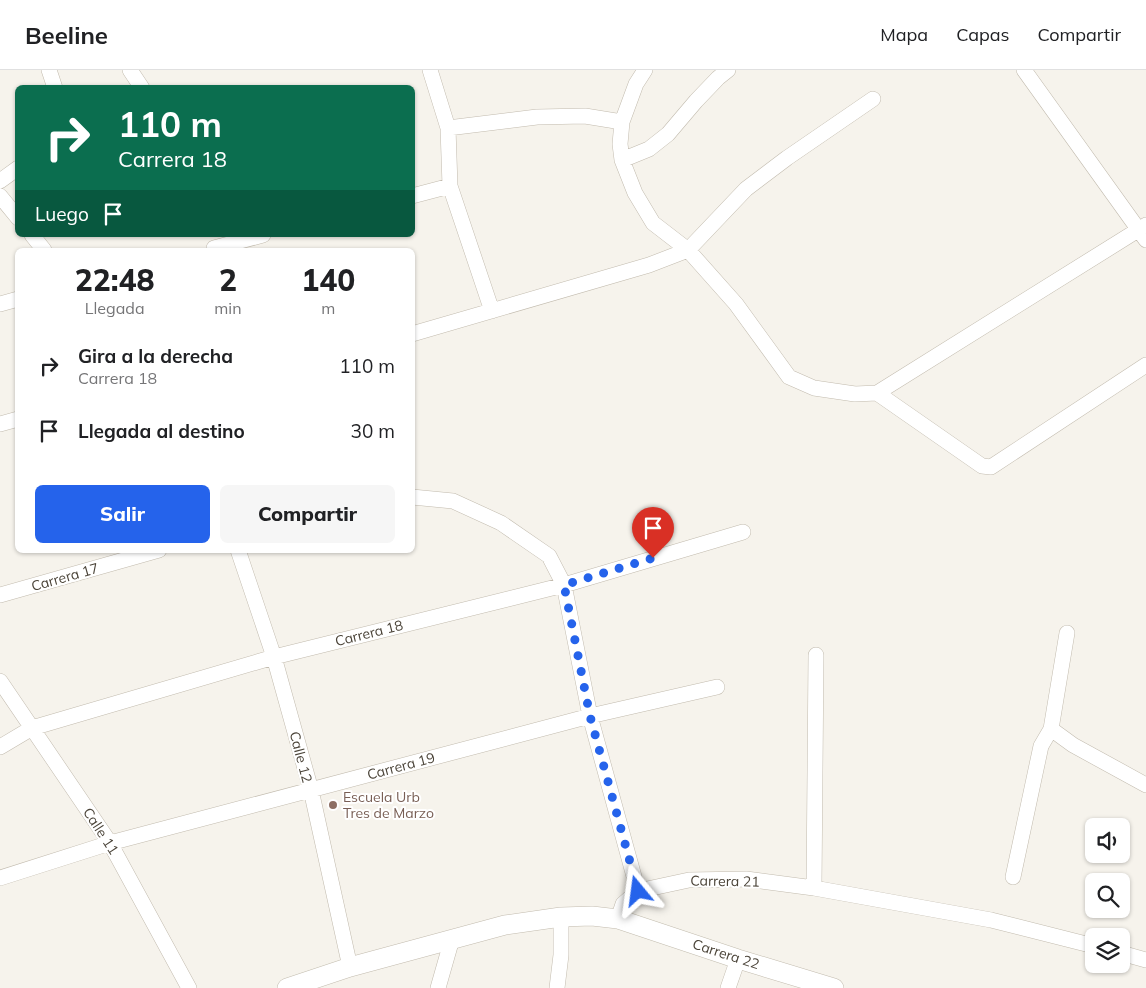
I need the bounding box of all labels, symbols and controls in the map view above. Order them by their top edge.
text: Beeline [25,20,108,50]
text: Mapa [880,23,928,46]
text: Capas [956,23,1010,46]
text: Compartir [1038,23,1121,46]
text: 110 m [118,102,222,146]
icon: right [35,105,100,170]
text: Carrera 18 [118,145,227,173]
icon: arrive [99,200,127,228]
text: Luego [35,202,89,226]
text: 22:48 [75,261,155,299]
text: 2 [219,261,237,299]
text: 140 [301,261,355,299]
text: Llegada [85,298,144,318]
text: min [214,298,242,318]
text: m [321,298,335,318]
text: Gira a la derecha [78,344,233,368]
icon: right [35,352,63,380]
text: 110 m [339,354,395,378]
text: Carrera 18 [78,368,157,388]
icon: arrive [35,417,63,445]
text: Llegada al destino [78,419,245,443]
text: 30 m [351,419,395,443]
button: Salir [35,485,210,543]
button: Compartir [220,485,395,543]
pin [632,507,674,558]
icon: arrive [639,514,667,542]
street label: Carrera 17 [29,559,101,595]
street label: Carrera 18 [333,616,405,650]
street label: Calle 12 [286,729,316,785]
street label: Carrera 19 [365,748,437,784]
place label: Escuela Urb Tres de Marzo [343,788,434,822]
marker: Escuela Urb Tres de Marzo [327,799,339,811]
street label: Calle 11 [79,804,123,858]
map controls [1085,818,1130,973]
button: sound [1085,818,1130,863]
position arrow [611,864,663,916]
street label: Carrera 21 [690,871,760,891]
button: search [1085,873,1130,918]
button: layers [1085,928,1130,973]
street label: Carrera 22 [690,935,762,973]

